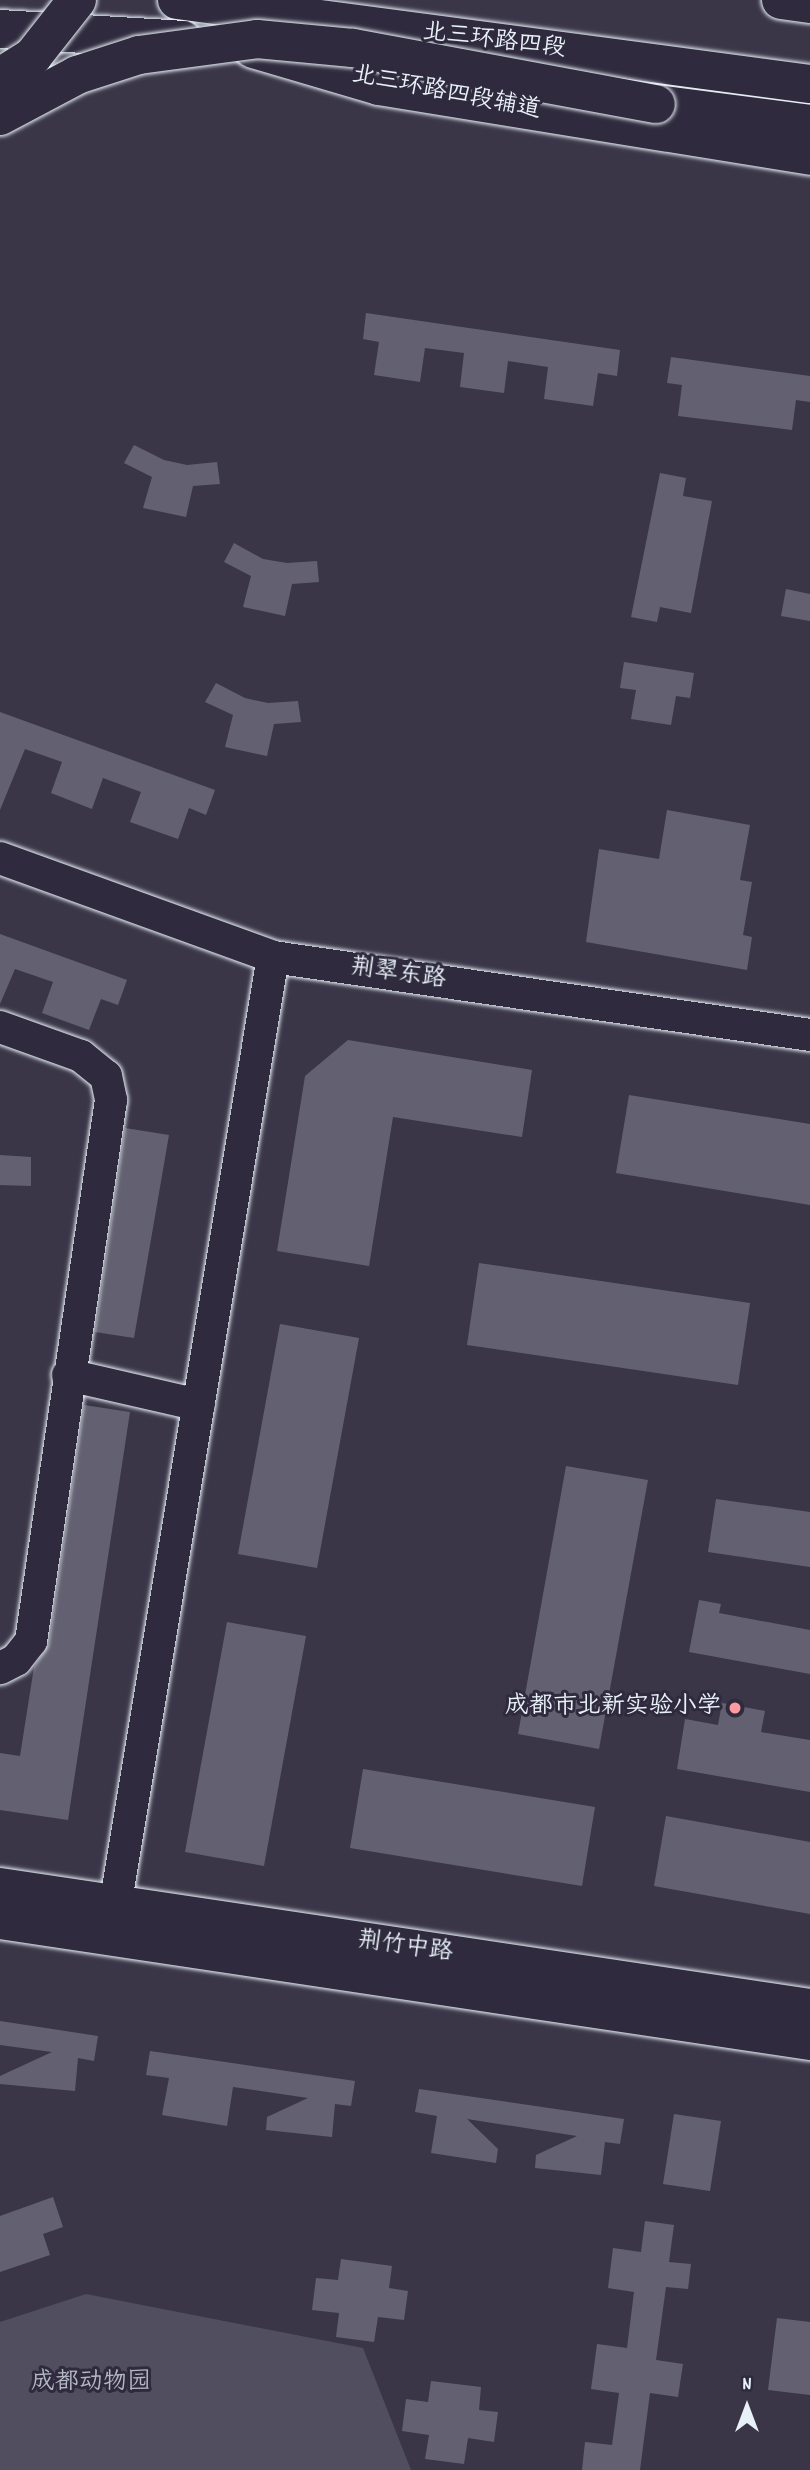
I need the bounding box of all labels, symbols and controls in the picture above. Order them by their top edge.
street label: 北三环路四段 [421,19,567,65]
street label: 北三环路四段辅道 [349,62,543,126]
street label: 荆翠东路 [348,954,448,996]
place label: 成都市北新实验小学 [505,1694,721,1722]
marker: 成都市北新实验小学 [727,1700,743,1716]
street label: 荆竹中路 [355,1927,455,1969]
park label: 成都动物园 [31,2370,151,2398]
north arrow [712,2372,782,2442]
text: N [742,2372,752,2399]

